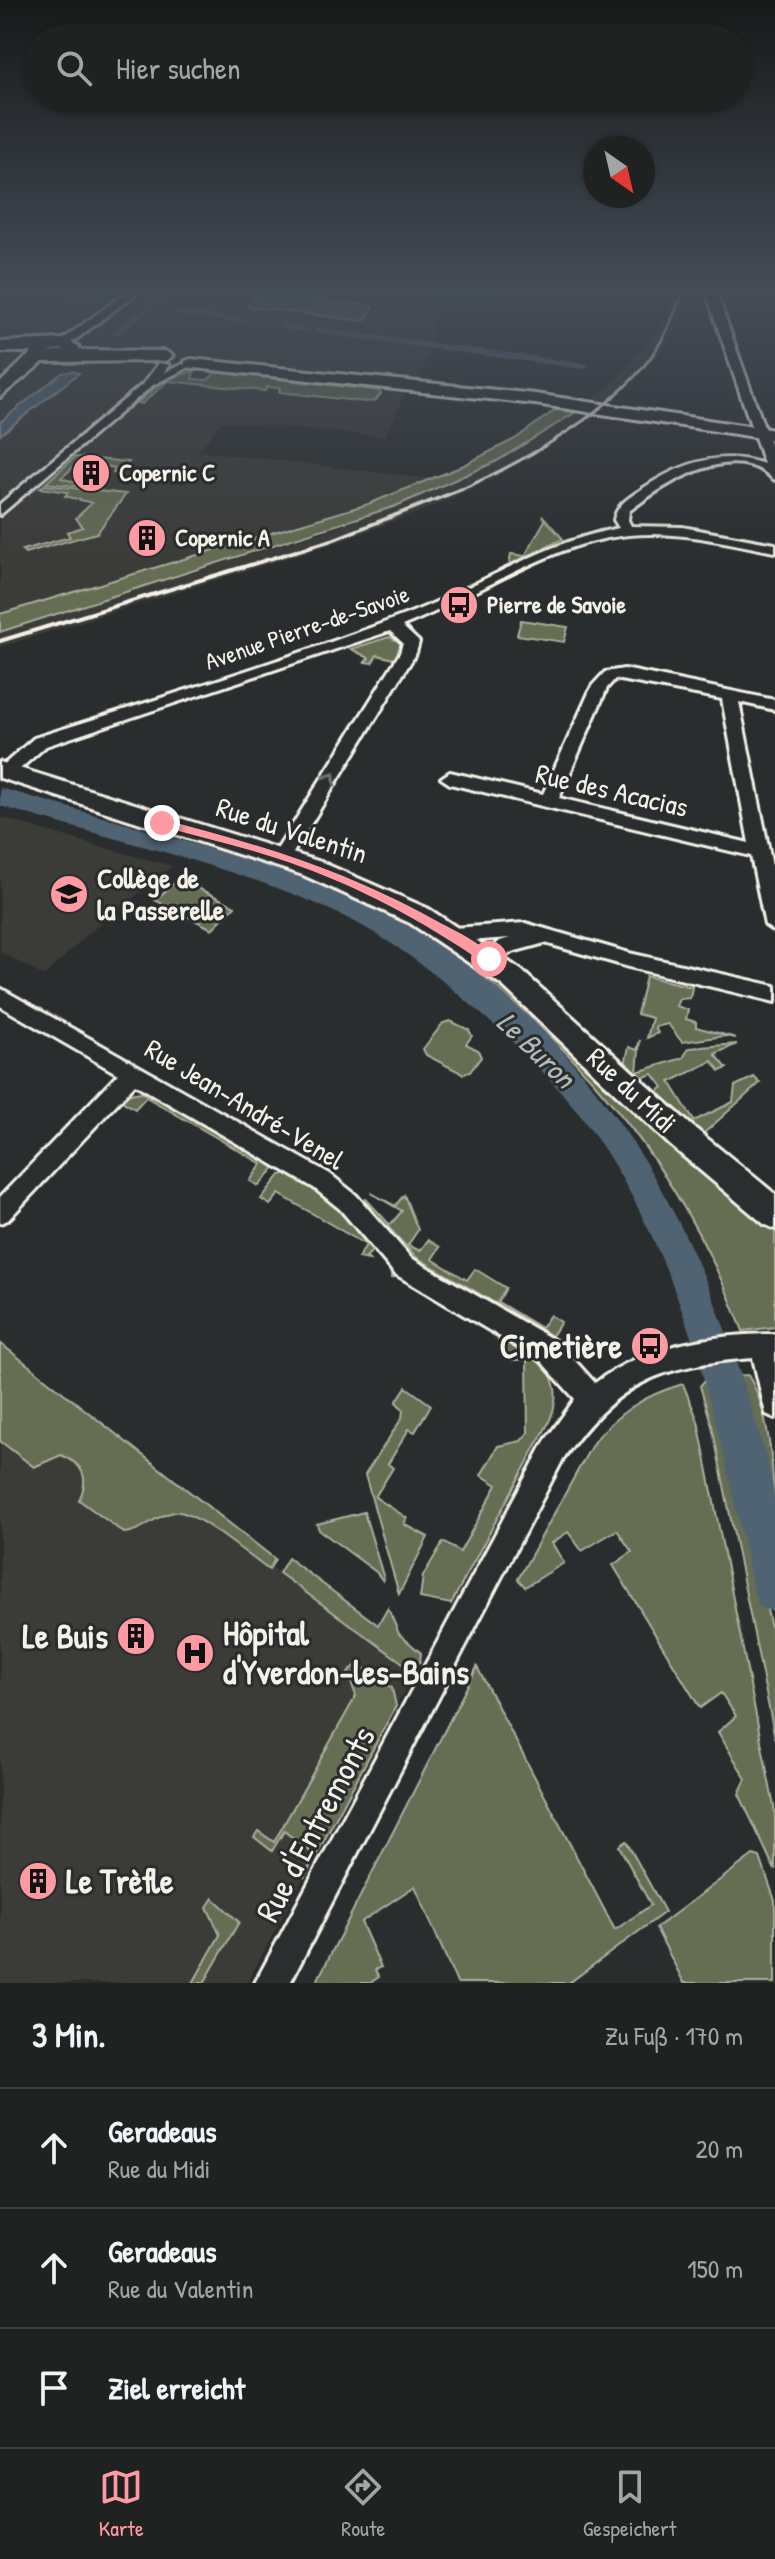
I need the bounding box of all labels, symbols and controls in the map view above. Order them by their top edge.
search box [24,24,751,112]
icon: search [52,46,96,90]
text: Hier suchen [116,48,240,88]
north arrow [583,136,655,208]
building icon: Copernic C [70,452,112,494]
place label: Copernic C [119,456,215,489]
building icon: Copernic A [126,517,168,559]
place label: Copernic A [175,521,270,554]
street label: Avenue Pierre-de-Savoie [200,577,413,677]
bus stop icon: Pierre de Savoie [438,584,480,626]
place label: Pierre de Savoie [487,588,627,620]
street label: Rue des Acacias [532,754,692,826]
one-way arrow [321,773,336,787]
street label: Rue du Valentin [212,788,372,872]
route end [144,805,180,841]
place label: Collège de la Passerelle [97,859,225,929]
school or university icon: Collège de la Passerelle [48,873,90,915]
route start [471,941,507,977]
water label: Le Buron [489,1002,586,1098]
street label: Rue Jean-André-Venel [138,1029,352,1179]
street label: Rue du Midi [579,1039,685,1141]
place label: Cimetière [500,1323,622,1369]
bus stop icon: Cimetière [629,1325,671,1367]
place label: Hôpital d'Yverdon-les-Bains [223,1610,469,1695]
place label: Le Buis [22,1613,108,1659]
building icon: Le Buis [115,1615,157,1657]
hospital icon: Hôpital d'Yverdon-les-Bains [174,1632,216,1674]
street label: Rue d'Entremonts [244,1718,386,1930]
place label: Le Trèfle [66,1858,174,1904]
building icon: Le Trèfle [17,1860,59,1902]
text: 3 Min. [32,2012,106,2058]
text: Zu Fuß · 170 m [605,2018,743,2053]
text: Geradeaus [108,2111,217,2151]
icon: ahead [32,2126,76,2170]
text: 20 m [696,2131,743,2166]
text: Rue du Midi [108,2151,210,2186]
text: Geradeaus [108,2231,217,2271]
icon: ahead [32,2246,76,2290]
text: 150 m [687,2251,743,2286]
text: Rue du Valentin [108,2271,253,2306]
icon: arrive [32,2366,76,2410]
text: Ziel erreicht [108,2368,245,2408]
tab: Karte [99,2465,144,2543]
tab: Route [341,2465,385,2543]
tab: Gespeichert [583,2465,676,2543]

